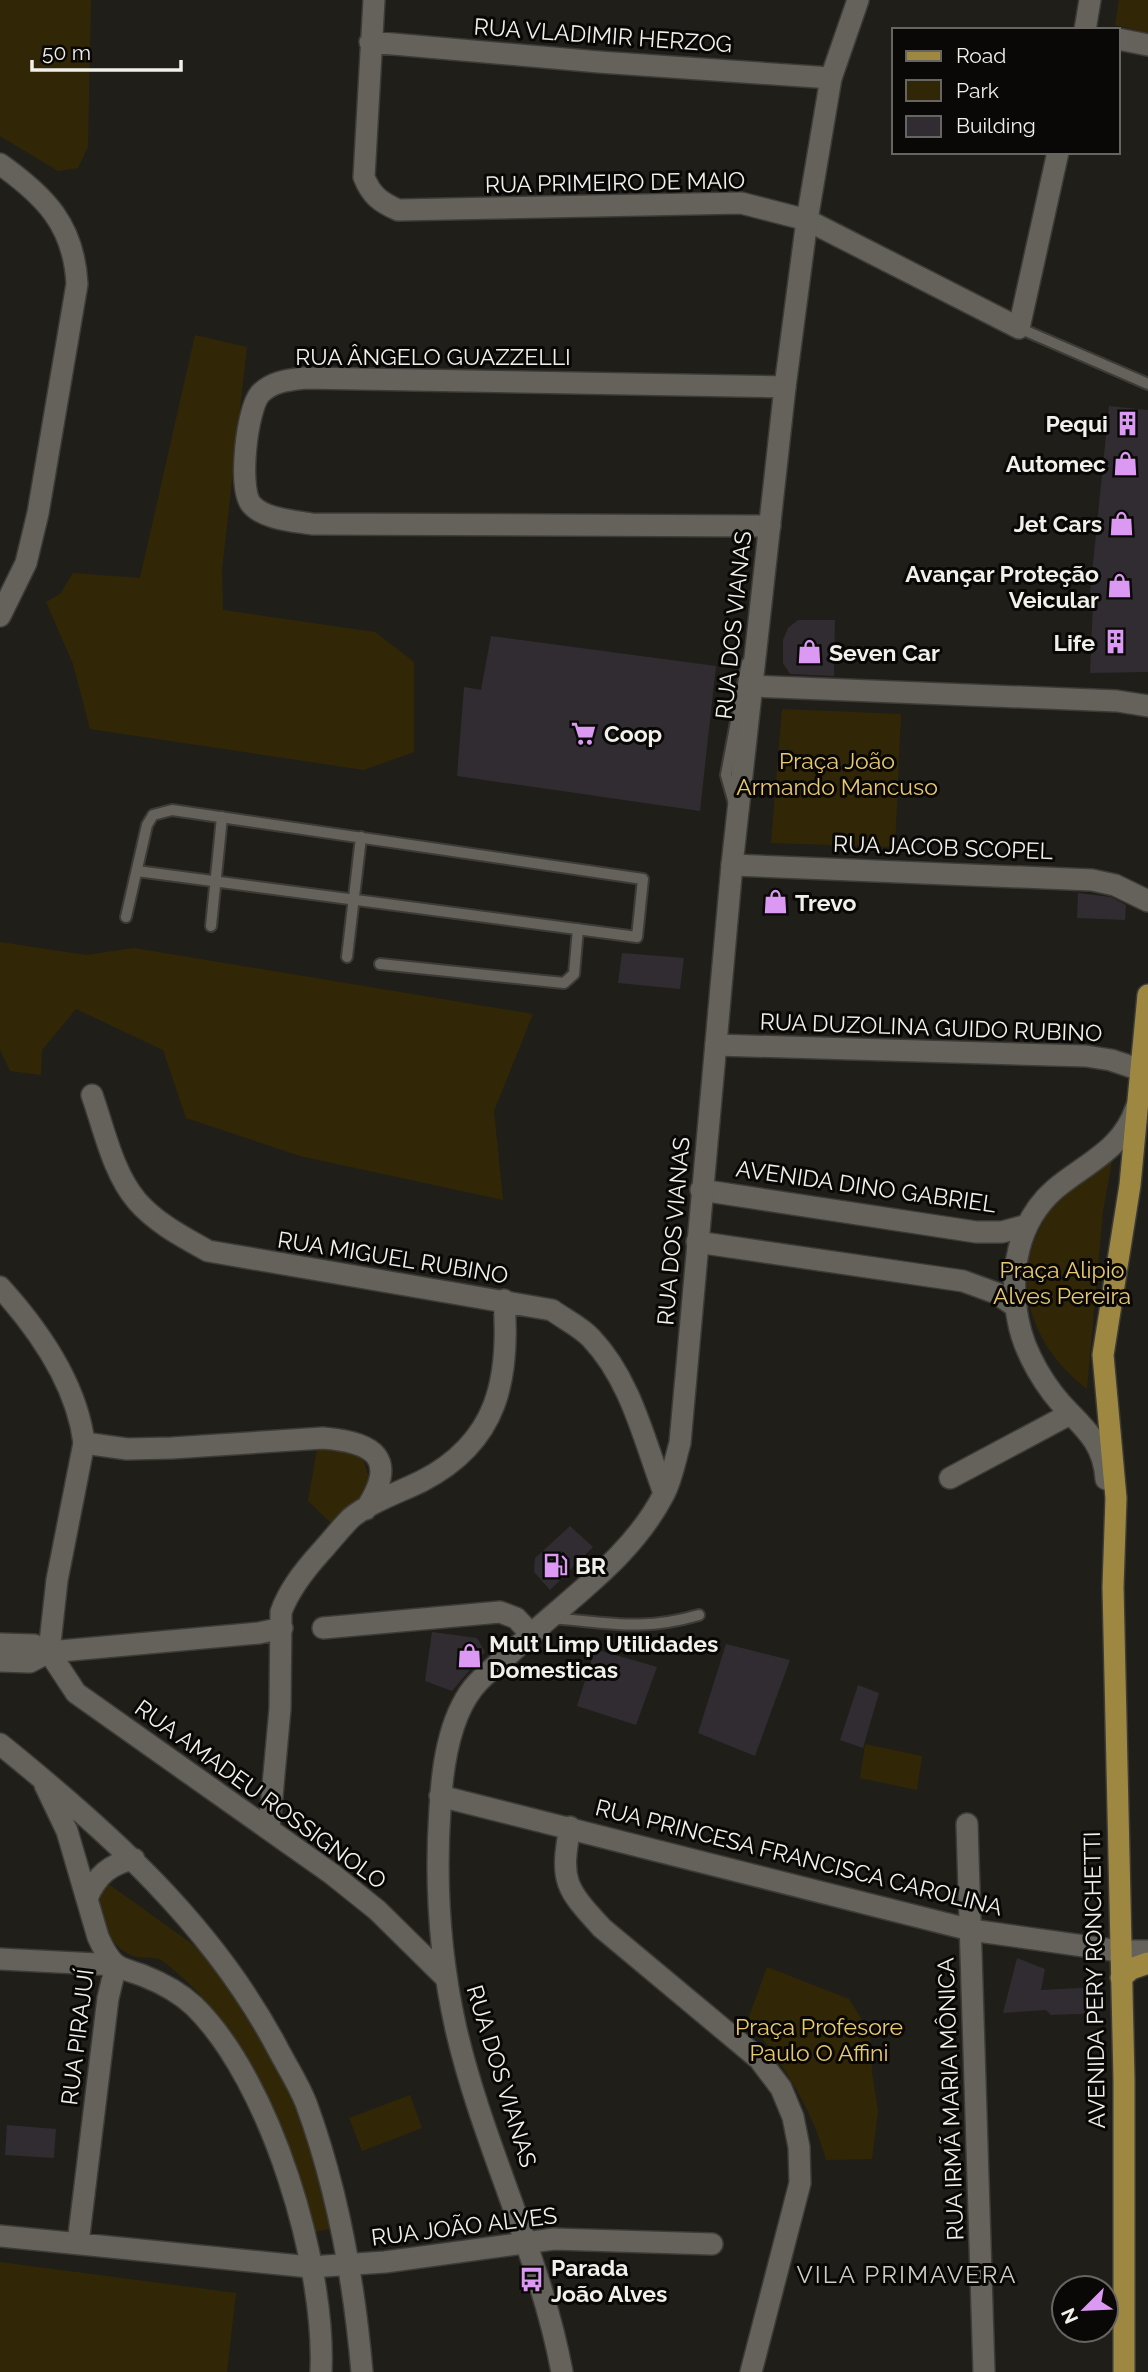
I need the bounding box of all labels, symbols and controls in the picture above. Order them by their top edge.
street label: RUA VLADIMIR HERZOG [473,13,733,57]
scale bar [32,28,180,72]
legend [892,28,1120,154]
text: 50 m [42,40,91,65]
text: Road [956,43,1006,68]
text: Park [956,78,999,103]
text: Building [956,113,1036,138]
street label: RUA PRIMEIRO DE MAIO [485,166,745,198]
street label: RUA ÂNGELO GUAZZELLI [295,343,571,370]
building icon: Pequi [1114,409,1142,437]
place label: Pequi [1045,410,1108,437]
shop icon: Automec [1112,449,1140,477]
place label: Automec [1006,450,1106,477]
shop icon: Jet Cars [1108,509,1136,537]
place label: Jet Cars [1014,510,1102,537]
street label: RUA DOS VIANAS [710,530,756,720]
place label: Avançar Proteção Veicular [905,560,1099,613]
shop icon: Avançar Proteção Veicular [1105,572,1133,600]
building icon: Life [1101,628,1129,656]
place label: Life [1054,629,1095,656]
shop icon: Seven Car [795,638,823,666]
place label: Seven Car [829,639,940,666]
supermarket icon: Coop [570,719,598,747]
place label: Coop [604,720,662,747]
park label: Praça João Armando Mancuso [736,747,938,800]
street label: RUA JACOB SCOPEL [833,830,1054,864]
shop icon: Trevo [761,888,789,916]
place label: Trevo [795,889,856,916]
street label: RUA DUZOLINA GUIDO RUBINO [759,1008,1103,1046]
street label: RUA DOS VIANAS [651,1136,695,1326]
street label: AVENIDA DINO GABRIEL [734,1154,998,1218]
street label: RUA MIGUEL RUBINO [276,1225,510,1289]
park label: Praça Alipio Alves Pereira [993,1256,1131,1309]
fuel station icon: BR [541,1551,569,1579]
place label: BR [575,1552,606,1579]
place label: Mult Limp Utilidades Domesticas [489,1630,718,1683]
shop icon: Mult Limp Utilidades Domesticas [455,1642,483,1670]
street label: RUA AMADEU ROSSIGNOLO [130,1694,392,1894]
street label: RUA PRINCESA FRANCISCA CAROLINA [593,1793,1006,1921]
street label: AVENIDA PERY RONCHETTI [1078,1831,1110,2129]
street label: RUA IRMÃ MARIA MÔNICA [932,1957,968,2241]
street label: RUA PIRAJUÍ [55,1967,99,2107]
street label: RUA DOS VIANAS [461,1982,543,2170]
park label: Praça Profesore Paulo O Affini [735,2013,903,2066]
street label: RUA JOÃO ALVES [370,2201,558,2251]
place label: Parada João Alves [551,2254,667,2307]
district label: VILA PRIMAVERA [797,2260,1017,2289]
bus stop icon: Parada João Alves [517,2266,545,2294]
north arrow [1050,2274,1120,2344]
text: N [1056,2305,1082,2327]

